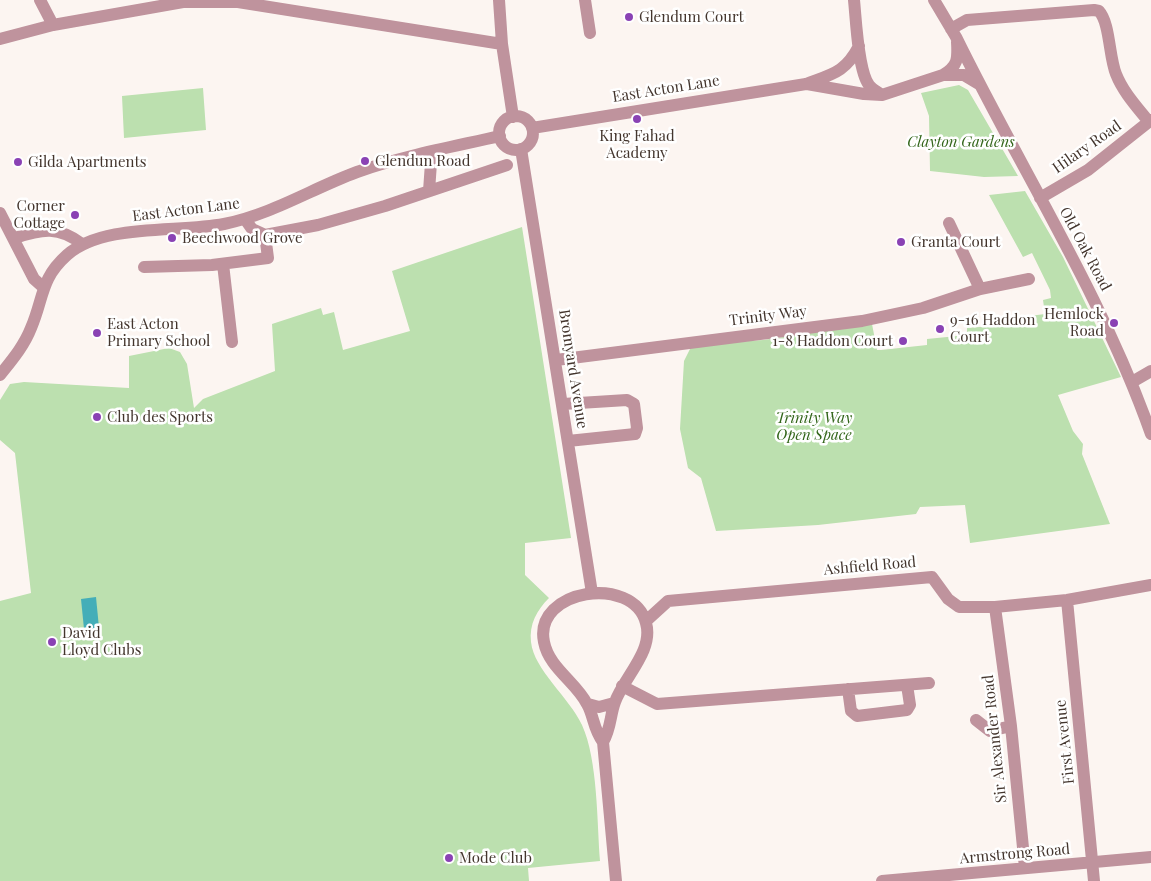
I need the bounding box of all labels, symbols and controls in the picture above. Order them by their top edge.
place label: Glendum Court [639,8,744,26]
marker: Glendum Court [623,11,635,23]
street label: East Acton Lane [611,72,721,106]
marker: King Fahad Academy [631,113,643,125]
street label: Hilary Road [1049,117,1125,177]
place label: King Fahad Academy [599,127,675,162]
park label: Clayton Gardens [907,133,1015,151]
place label: Glendun Road [375,152,470,170]
place label: Gilda Apartments [28,153,146,171]
marker: Glendun Road [359,155,371,167]
marker: Gilda Apartments [12,156,24,168]
street label: East Acton Lane [131,194,241,226]
place label: Corner Cottage [14,197,65,232]
street label: Old Oak Road [1055,204,1115,294]
marker: Corner Cottage [69,209,81,221]
place label: Beechwood Grove [182,229,303,247]
marker: Beechwood Grove [166,232,178,244]
place label: Granta Court [911,233,1000,251]
marker: Granta Court [895,236,907,248]
street label: Trinity Way [728,302,808,330]
place label: Hemlock Road [1044,305,1104,340]
street label: Bromyard Avenue [555,308,591,430]
place label: 9-16 Haddon Court [950,311,1036,346]
place label: East Acton Primary School [107,315,210,350]
marker: Hemlock Road [1108,317,1120,329]
marker: 9-16 Haddon Court [934,323,946,335]
marker: East Acton Primary School [91,327,103,339]
place label: 1-8 Haddon Court [772,332,893,350]
marker: 1-8 Haddon Court [897,335,909,347]
place label: Club des Sports [107,408,213,426]
park label: Trinity Way Open Space [776,409,852,444]
marker: Club des Sports [91,411,103,423]
street label: Ashfield Road [823,553,917,579]
place label: David Lloyd Clubs [62,624,141,659]
marker: David Lloyd Clubs [46,636,58,648]
street label: Sir Alexander Road [979,674,1011,804]
street label: First Avenue [1052,699,1078,785]
street label: Armstrong Road [959,840,1071,868]
place label: Mode Club [459,849,532,867]
marker: Mode Club [443,852,455,864]

